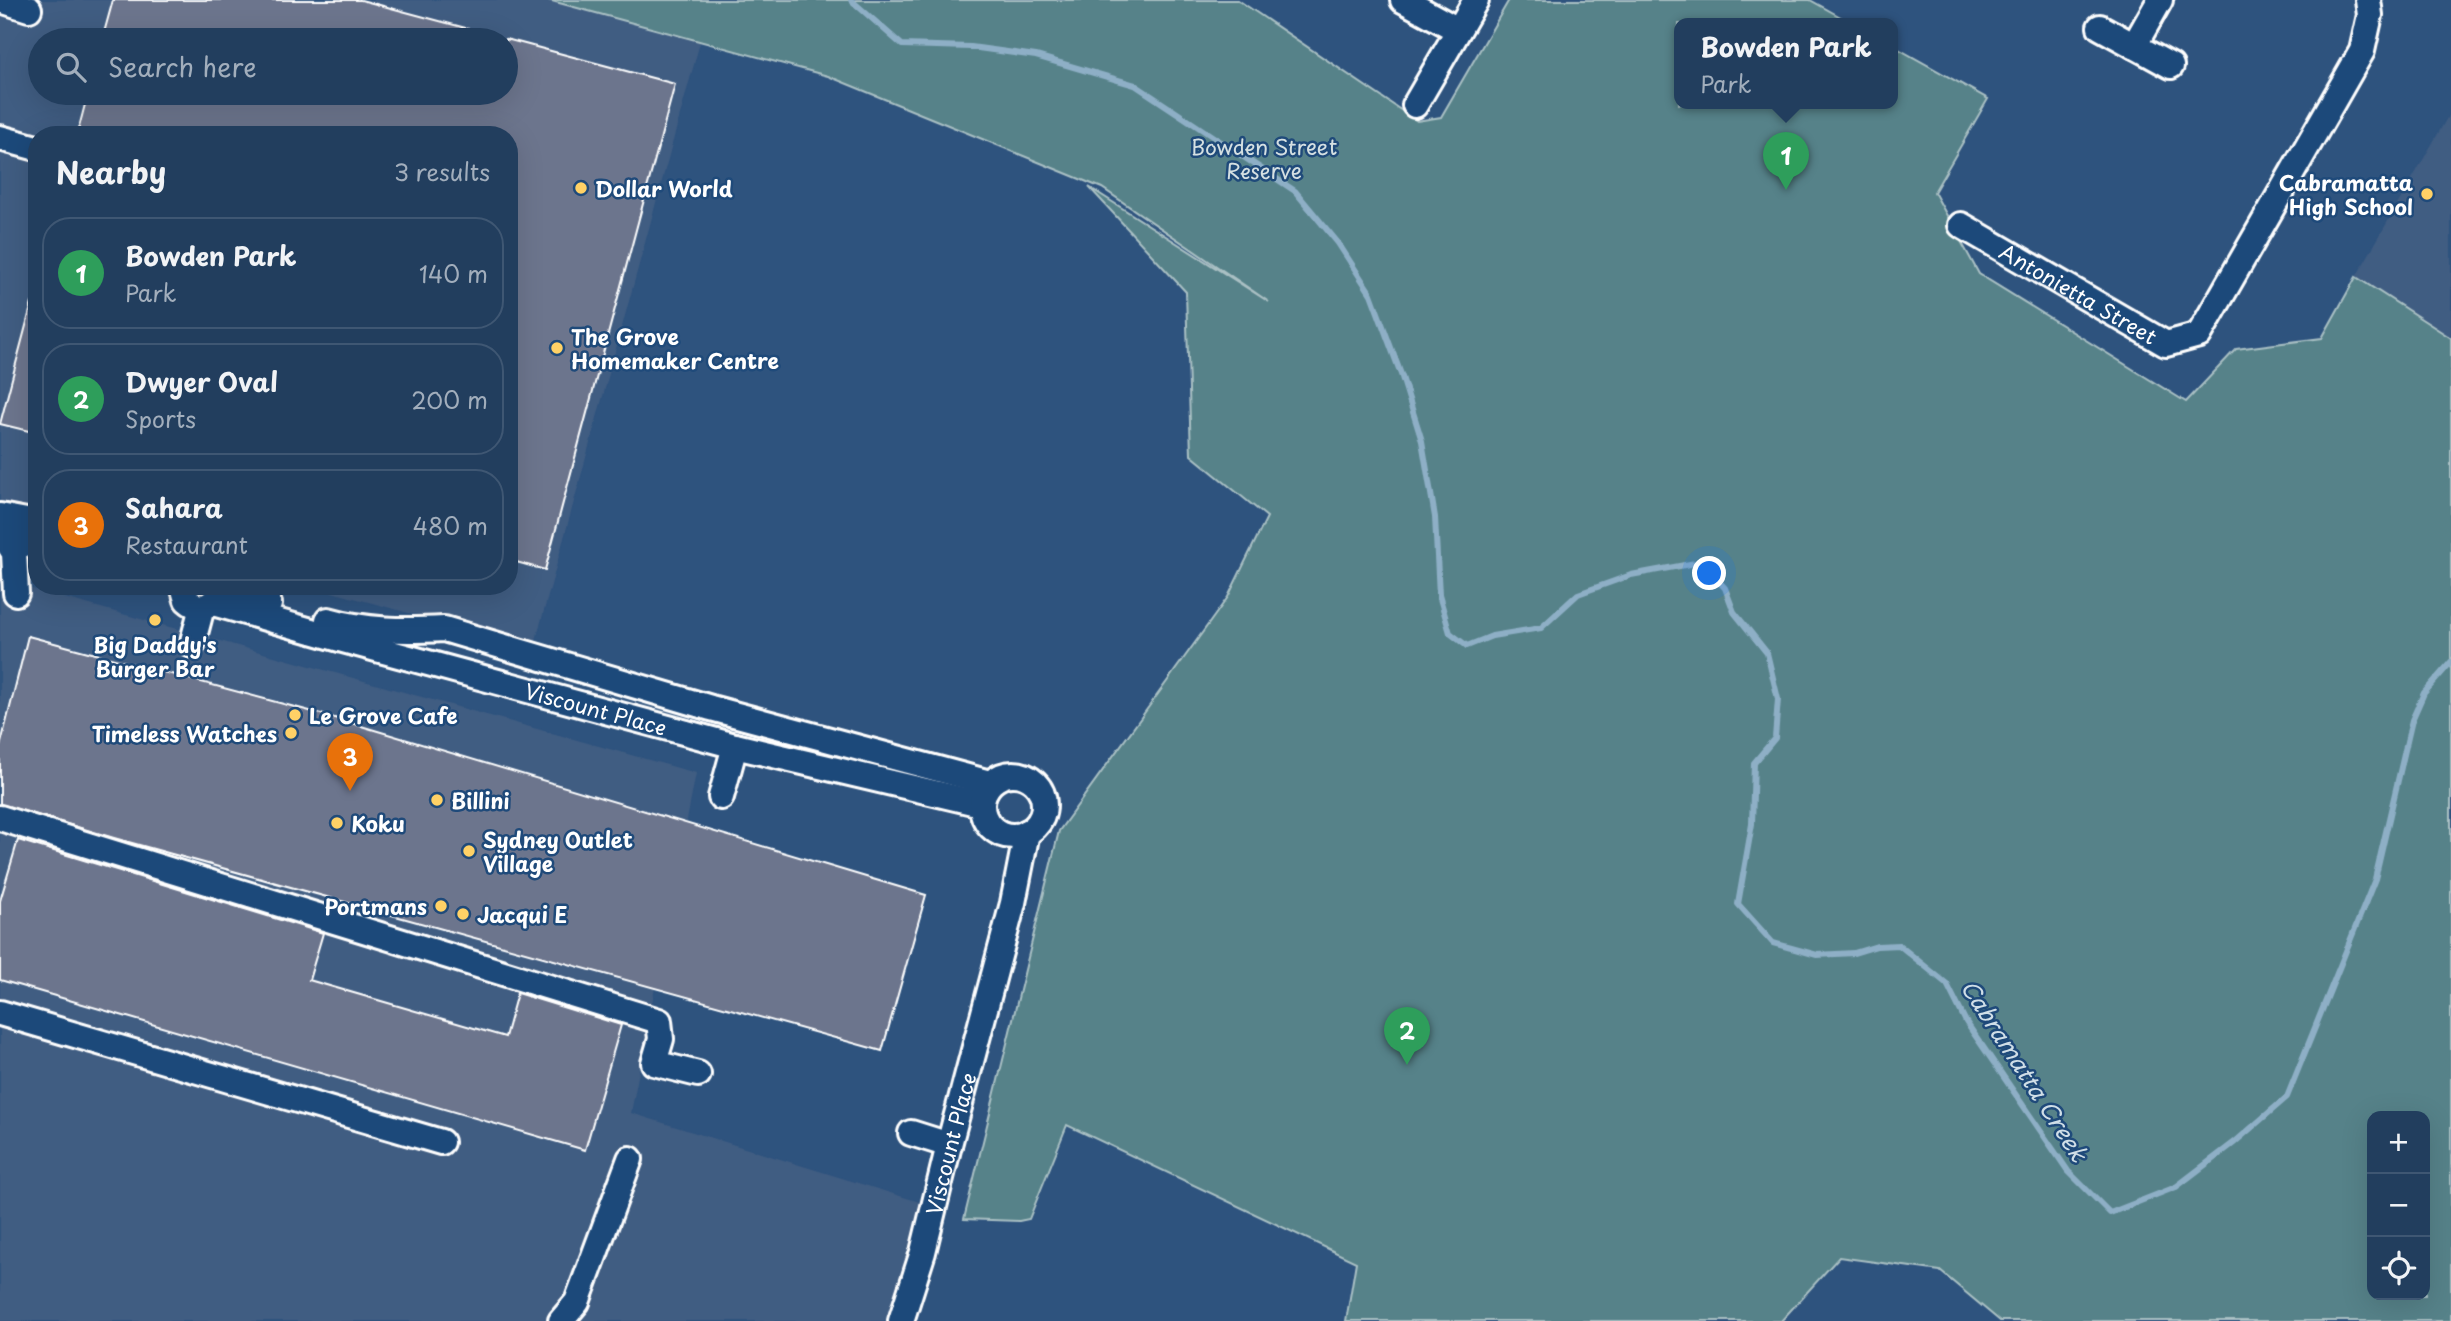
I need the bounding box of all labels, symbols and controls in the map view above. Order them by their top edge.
popup [1674,18,1898,109]
text: Bowden Park [1700,27,1872,66]
search box [28,28,518,105]
text: Search here [108,47,257,86]
icon: search [52,48,90,86]
text: Park [1700,66,1752,101]
park label: Bowden Street Reserve [1191,130,1337,186]
pin: 1 [1763,132,1809,190]
text: Nearby [56,149,166,194]
text: 3 results [394,154,490,189]
place label: Cabramatta High School [2279,166,2413,222]
place label: Dollar World [595,172,733,204]
marker: Dollar World [573,180,589,196]
marker: Cabramatta High School [2419,186,2435,202]
street label: Antonietta Street [1994,235,2163,352]
text: Bowden Park [125,236,297,275]
text: 1 [76,256,87,291]
text: 140 m [419,256,488,291]
text: Park [125,275,176,310]
place label: The Grove Homemaker Centre [571,320,779,376]
marker: The Grove Homemaker Centre [549,340,565,356]
text: Dwyer Oval [125,362,278,401]
text: 2 [73,382,89,417]
text: 200 m [411,382,488,417]
text: Sports [125,401,196,436]
text: Sahara [125,488,223,527]
text: 3 [73,508,89,543]
text: 480 m [413,508,488,543]
text: Restaurant [125,527,248,562]
your location [1692,556,1726,590]
marker: Big Daddy's Burger Bar [147,612,163,628]
place label: Big Daddy's Burger Bar [93,628,217,684]
street label: Viscount Place [521,674,670,743]
place label: Le Grove Cafe [309,699,458,731]
marker: Le Grove Cafe [287,707,303,723]
place label: Timeless Watches [92,717,277,749]
marker: Timeless Watches [283,725,299,741]
pin: 3 [327,733,373,791]
place label: Billini [451,784,510,816]
marker: Billini [429,792,445,808]
place label: Koku [351,807,405,839]
marker: Koku [329,815,345,831]
place label: Sydney Outlet Village [483,823,633,879]
marker: Sydney Outlet Village [461,843,477,859]
place label: Portmans [324,890,427,922]
marker: Portmans [433,898,449,914]
place label: Jacqui E [477,898,567,930]
marker: Jacqui E [455,906,471,922]
water label: Cabramatta Creek [1953,972,2098,1169]
pin: 2 [1384,1007,1430,1065]
street label: Viscount Place [917,1069,983,1218]
map controls [2367,1111,2430,1300]
button: + [2367,1111,2430,1174]
button: − [2367,1174,2430,1237]
button: locate [2367,1237,2430,1300]

